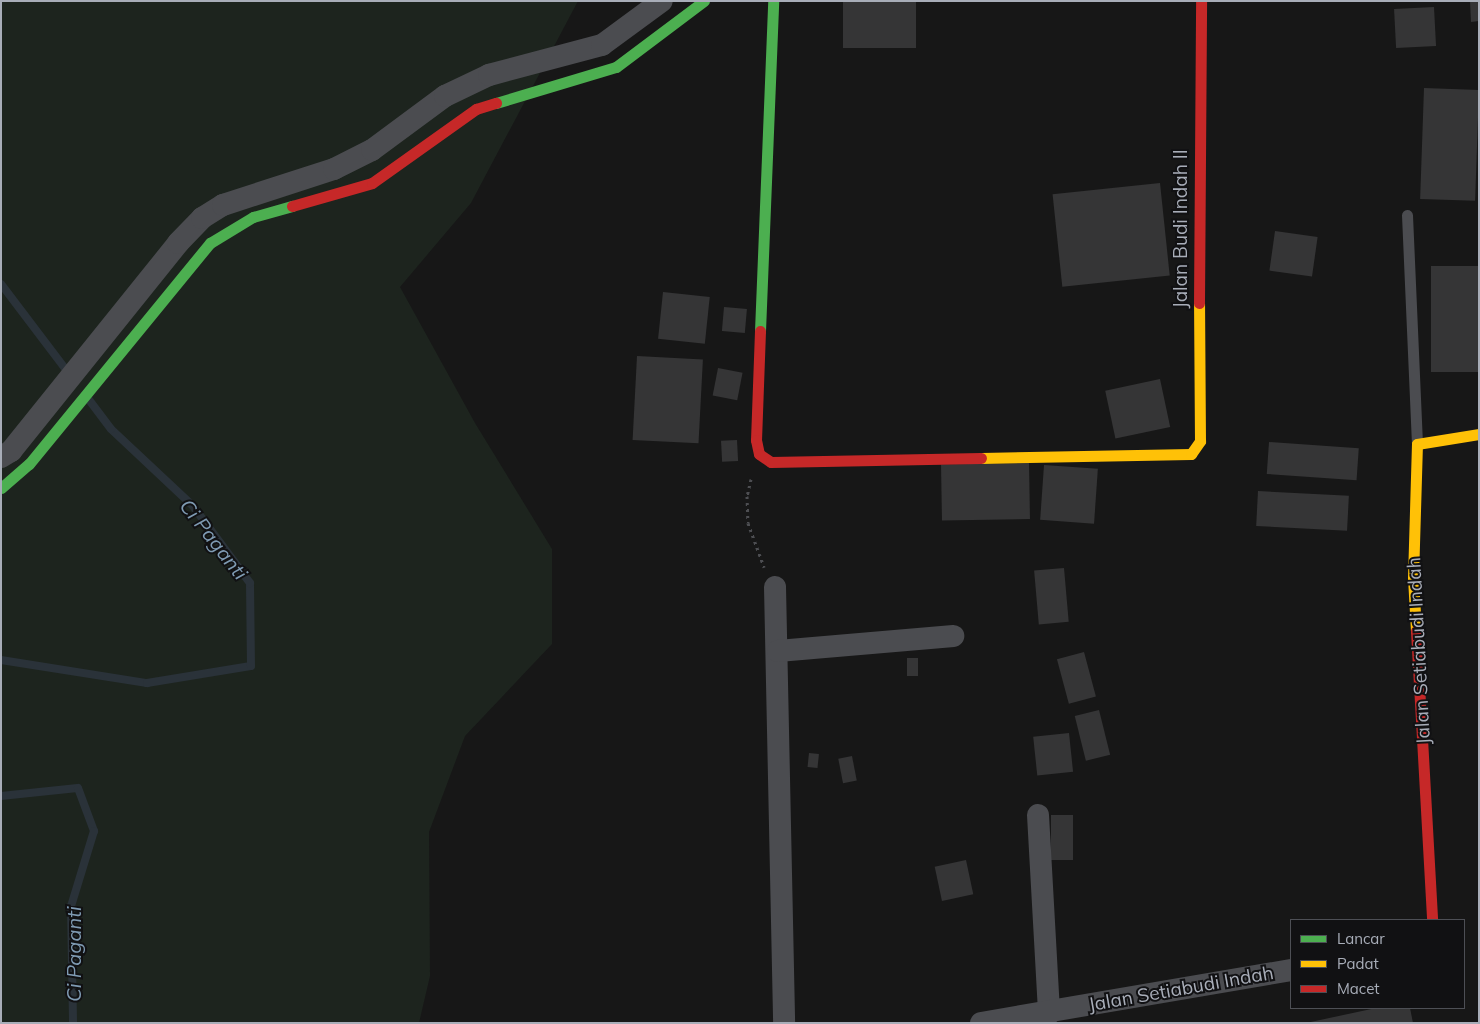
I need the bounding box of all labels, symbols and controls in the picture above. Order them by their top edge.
street label: Jalan Budi Indah II [1170,149,1192,309]
water label: Ci Paganti [175,494,253,584]
street label: Jalan Setiabudi Indah [1403,557,1435,745]
water label: Ci Paganti [61,906,85,1002]
legend [1290,919,1465,1009]
text: Lancar [1337,929,1385,948]
text: Padat [1337,954,1379,973]
street label: Jalan Setiabudi Indah [1087,961,1275,1017]
text: Macet [1337,979,1380,998]

